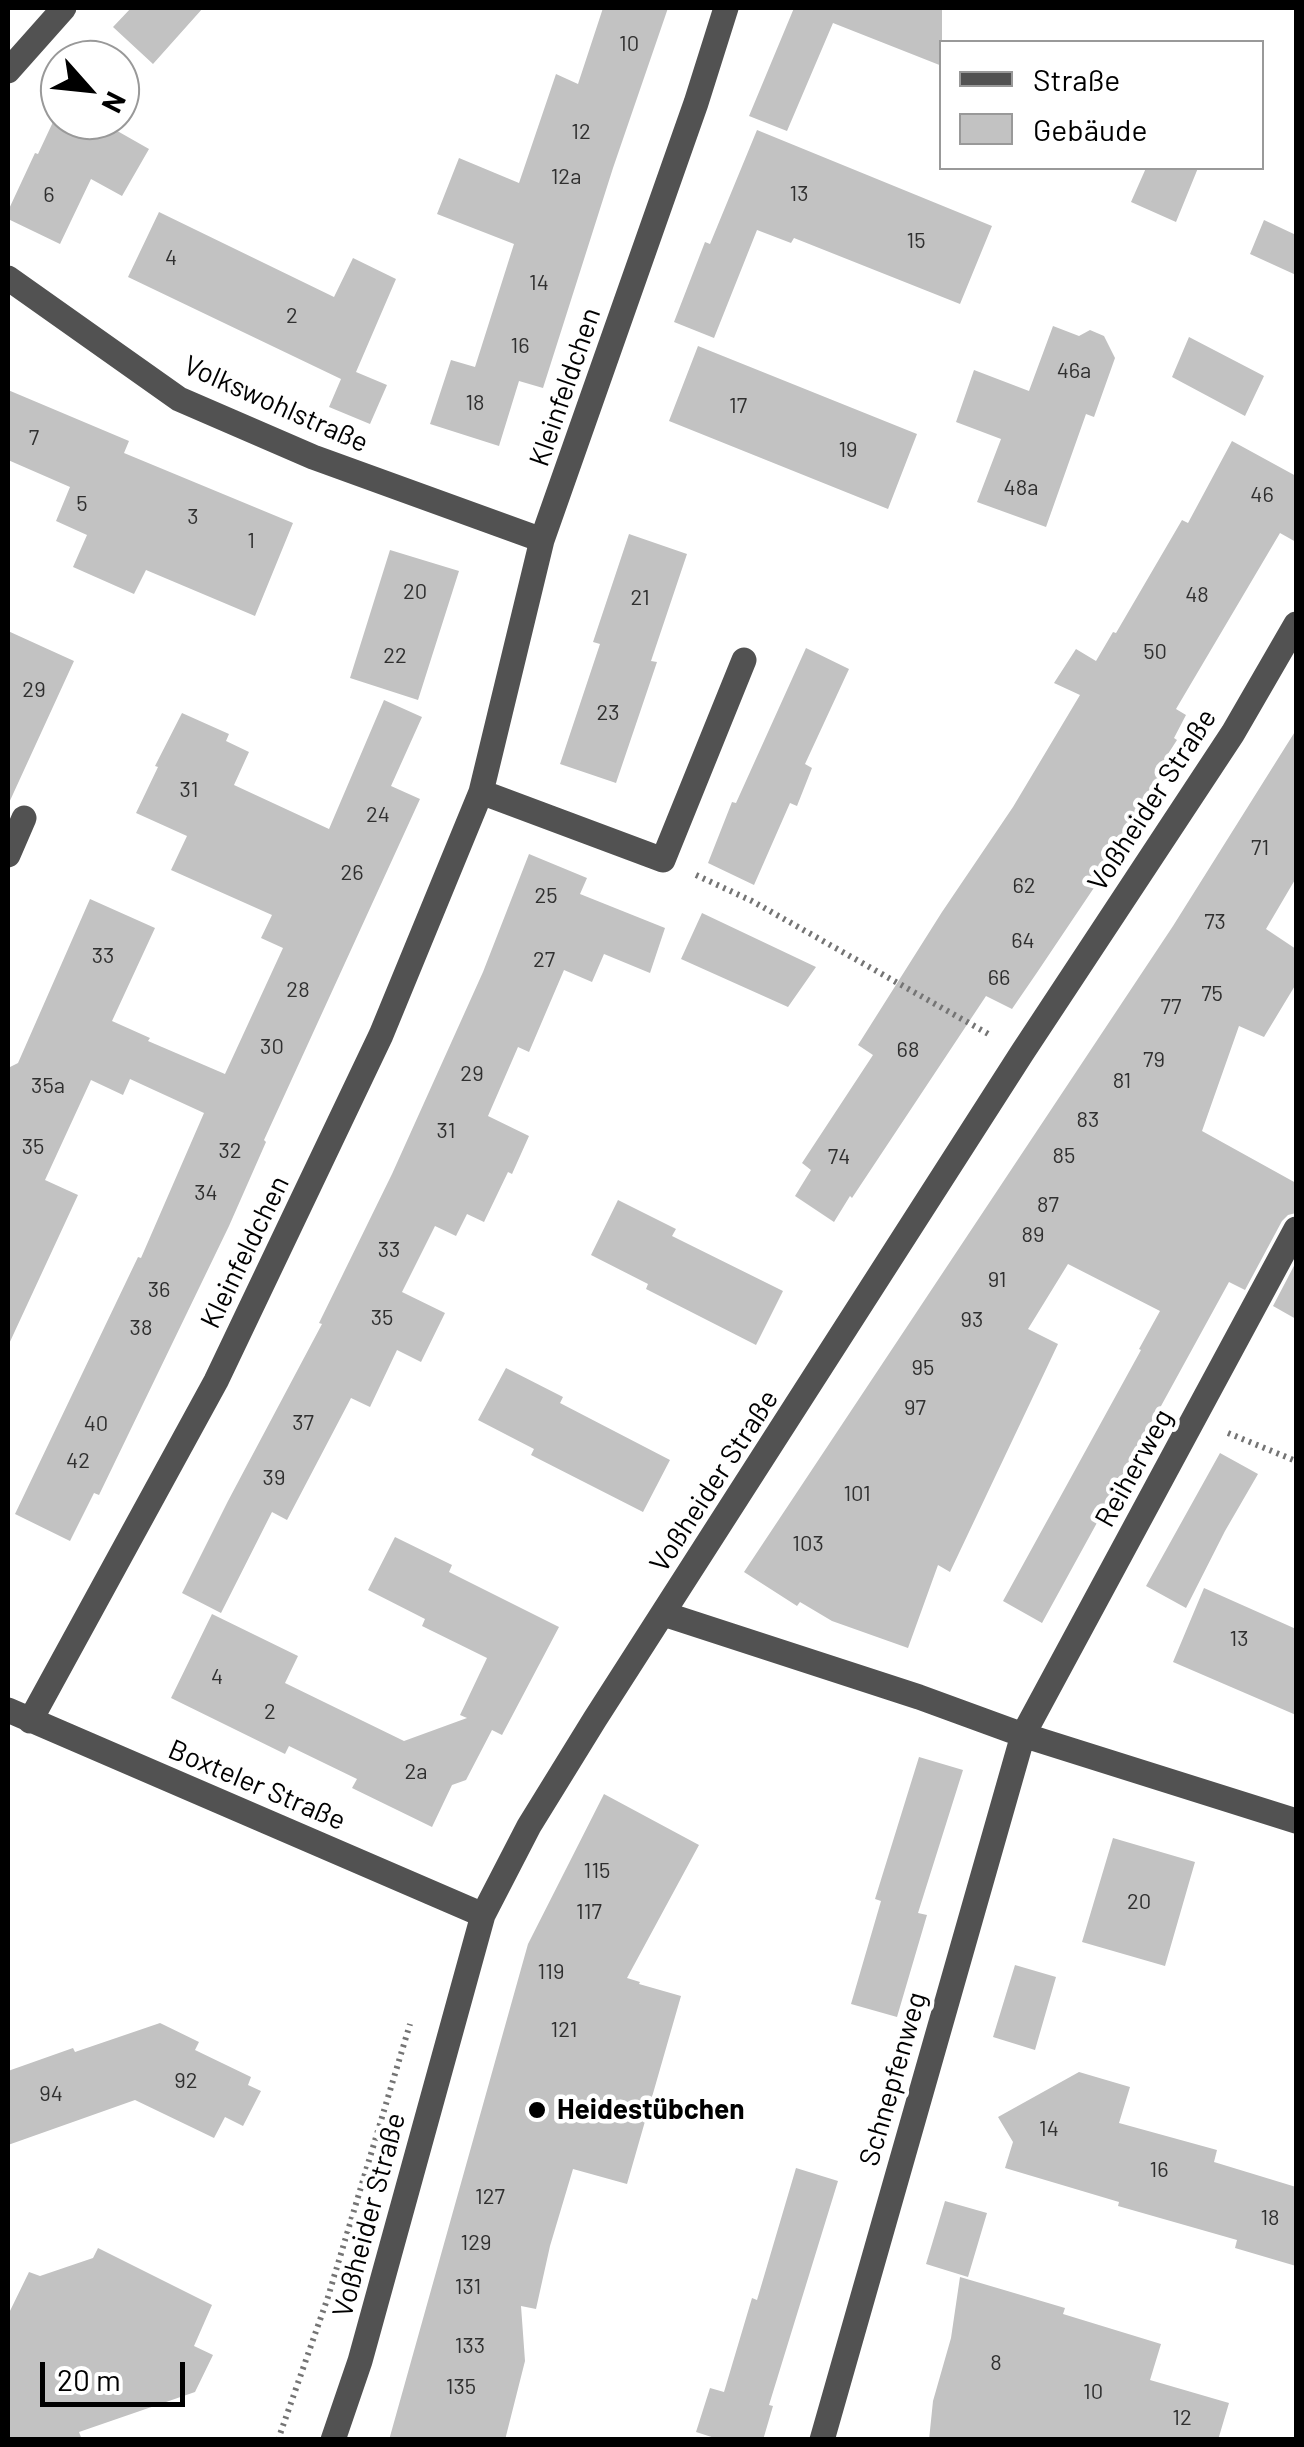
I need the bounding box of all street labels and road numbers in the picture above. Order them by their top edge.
street label: Kleinfeldchen [522,303,608,471]
street label: Volkswohlstraße [179,348,373,460]
street label: Voßheider Straße [1081,703,1223,897]
street label: Kleinfeldchen [194,1170,296,1334]
street label: Voßheider Straße [643,1384,785,1578]
street label: Reiherweg [1088,1403,1180,1533]
street label: Boxteler Straße [163,1733,351,1837]
street label: Schnepfenweg [852,1988,934,2170]
street label: Voßheider Straße [326,2109,412,2321]

